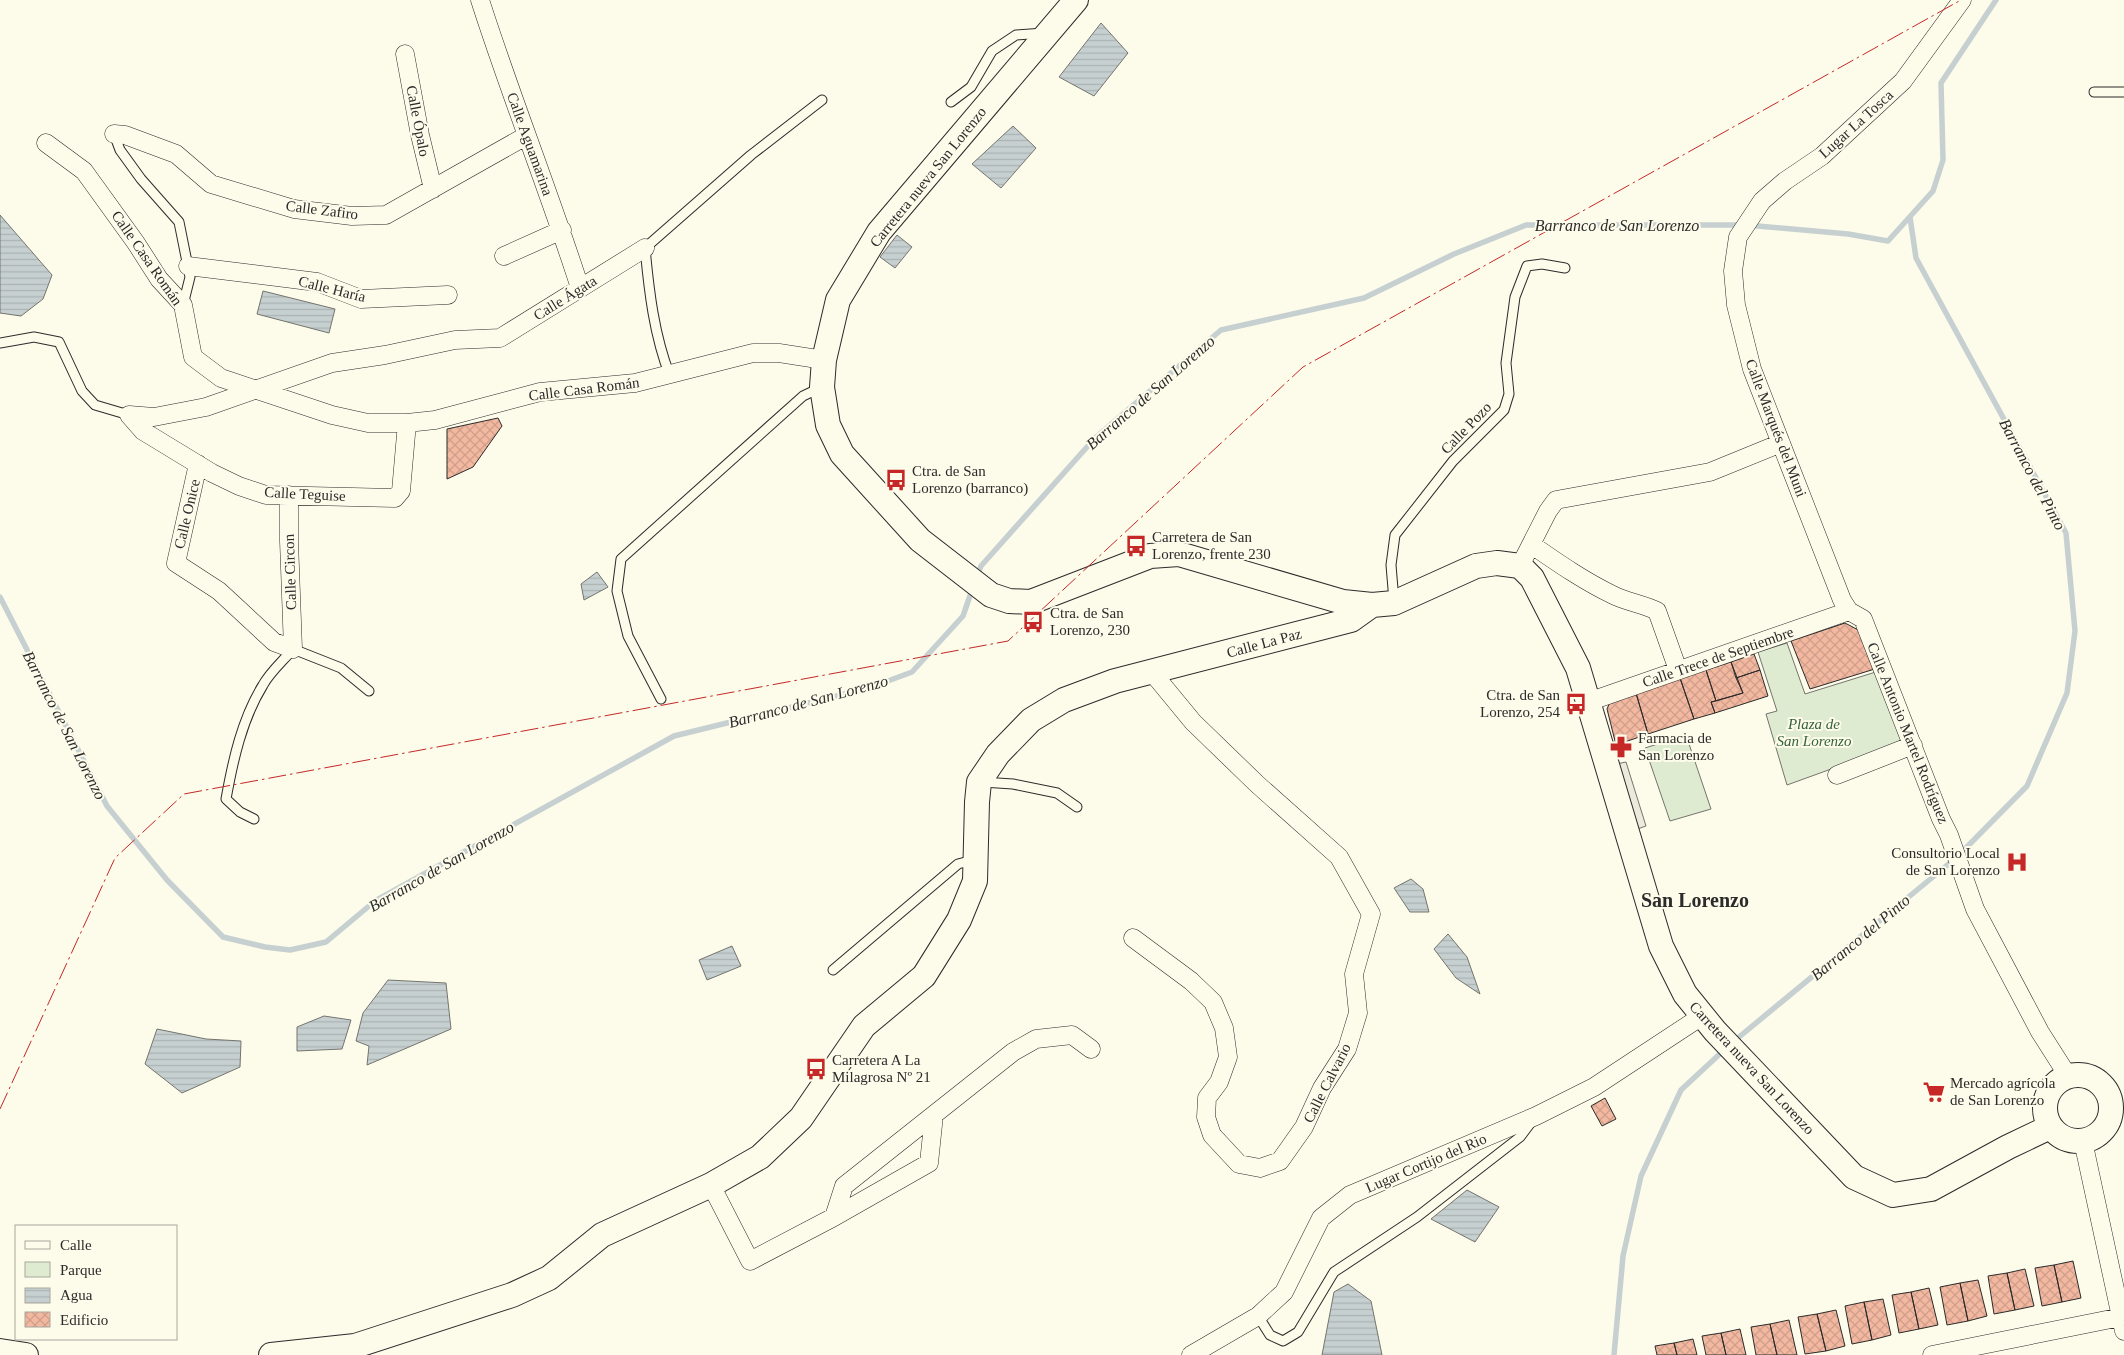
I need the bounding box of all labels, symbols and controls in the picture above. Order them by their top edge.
street label: Calle Ópalo [403,84,433,158]
street label: Lugar La Tosca [1816,87,1896,161]
street label: Calle Aguamarina [504,90,556,198]
street label: Carretera nueva San Lorenzo [867,104,989,250]
street label: Calle Zafiro [285,198,359,222]
street label: Calle Casa Román [108,208,186,309]
water label: Barranco de San Lorenzo [1535,217,1699,234]
street label: Calle Ágata [531,272,600,324]
street label: Calle Haría [297,273,368,305]
water label: Barranco de San Lorenzo [1083,332,1218,453]
street label: Calle Marqués del Muni [1742,357,1810,499]
street label: Calle Casa Román [528,374,641,404]
street label: Calle Pozo [1438,399,1494,457]
water label: Barranco del Pinto [1996,416,2069,533]
place label: Ctra. de San Lorenzo (barranco) [912,463,1028,497]
bus stop icon: Ctra. de San Lorenzo (barranco) [883,467,909,493]
street label: Calle Onice [171,477,203,551]
street label: Calle Teguise [264,484,346,504]
place label: Carretera de San Lorenzo, frente 230 [1152,529,1271,562]
street label: Calle Circon [281,533,299,610]
bus stop icon: Carretera de San Lorenzo, frente 230 [1123,533,1149,559]
place label: Ctra. de San Lorenzo, 230 [1050,605,1130,638]
bus stop icon: Ctra. de San Lorenzo, 230 [1020,609,1046,635]
street label: Calle Trece de Septiembre [1640,623,1796,690]
street label: Calle La Paz [1225,625,1303,661]
street label: Calle Antonio Martel Rodríguez [1864,640,1952,826]
water label: Barranco de San Lorenzo [20,648,109,802]
water label: Barranco de San Lorenzo [727,672,890,731]
place label: Ctra. de San Lorenzo, 254 [1480,687,1560,720]
bus stop icon: Ctra. de San Lorenzo, 254 [1563,691,1589,717]
park label: Plaza de San Lorenzo [1777,716,1852,749]
place label: Farmacia de San Lorenzo [1638,730,1714,763]
pharmacy icon: Farmacia de San Lorenzo [1608,734,1634,760]
water label: Barranco de San Lorenzo [366,818,517,915]
place label: Consultorio Local de San Lorenzo [1891,845,2000,878]
hospital icon: Consultorio Local de San Lorenzo [2004,849,2030,875]
district label: San Lorenzo [1641,889,1749,911]
water label: Barranco del Pinto [1808,891,1913,984]
street label: Carretera nueva San Lorenzo [1686,998,1818,1138]
street label: Calle Calvario [1300,1041,1354,1125]
place label: Carretera A La Milagrosa Nº 21 [832,1052,931,1085]
bus stop icon: Carretera A La Milagrosa Nº 21 [803,1056,829,1082]
place label: Mercado agrícola de San Lorenzo [1950,1075,2056,1108]
supermarket icon: Mercado agrícola de San Lorenzo [1921,1079,1947,1105]
street label: Lugar Cortijo del Rio [1363,1130,1489,1196]
legend [15,1225,178,1340]
text: Calle [60,1237,92,1253]
text: Parque [60,1262,102,1278]
text: Agua [60,1287,93,1303]
text: Edificio [60,1312,108,1328]

